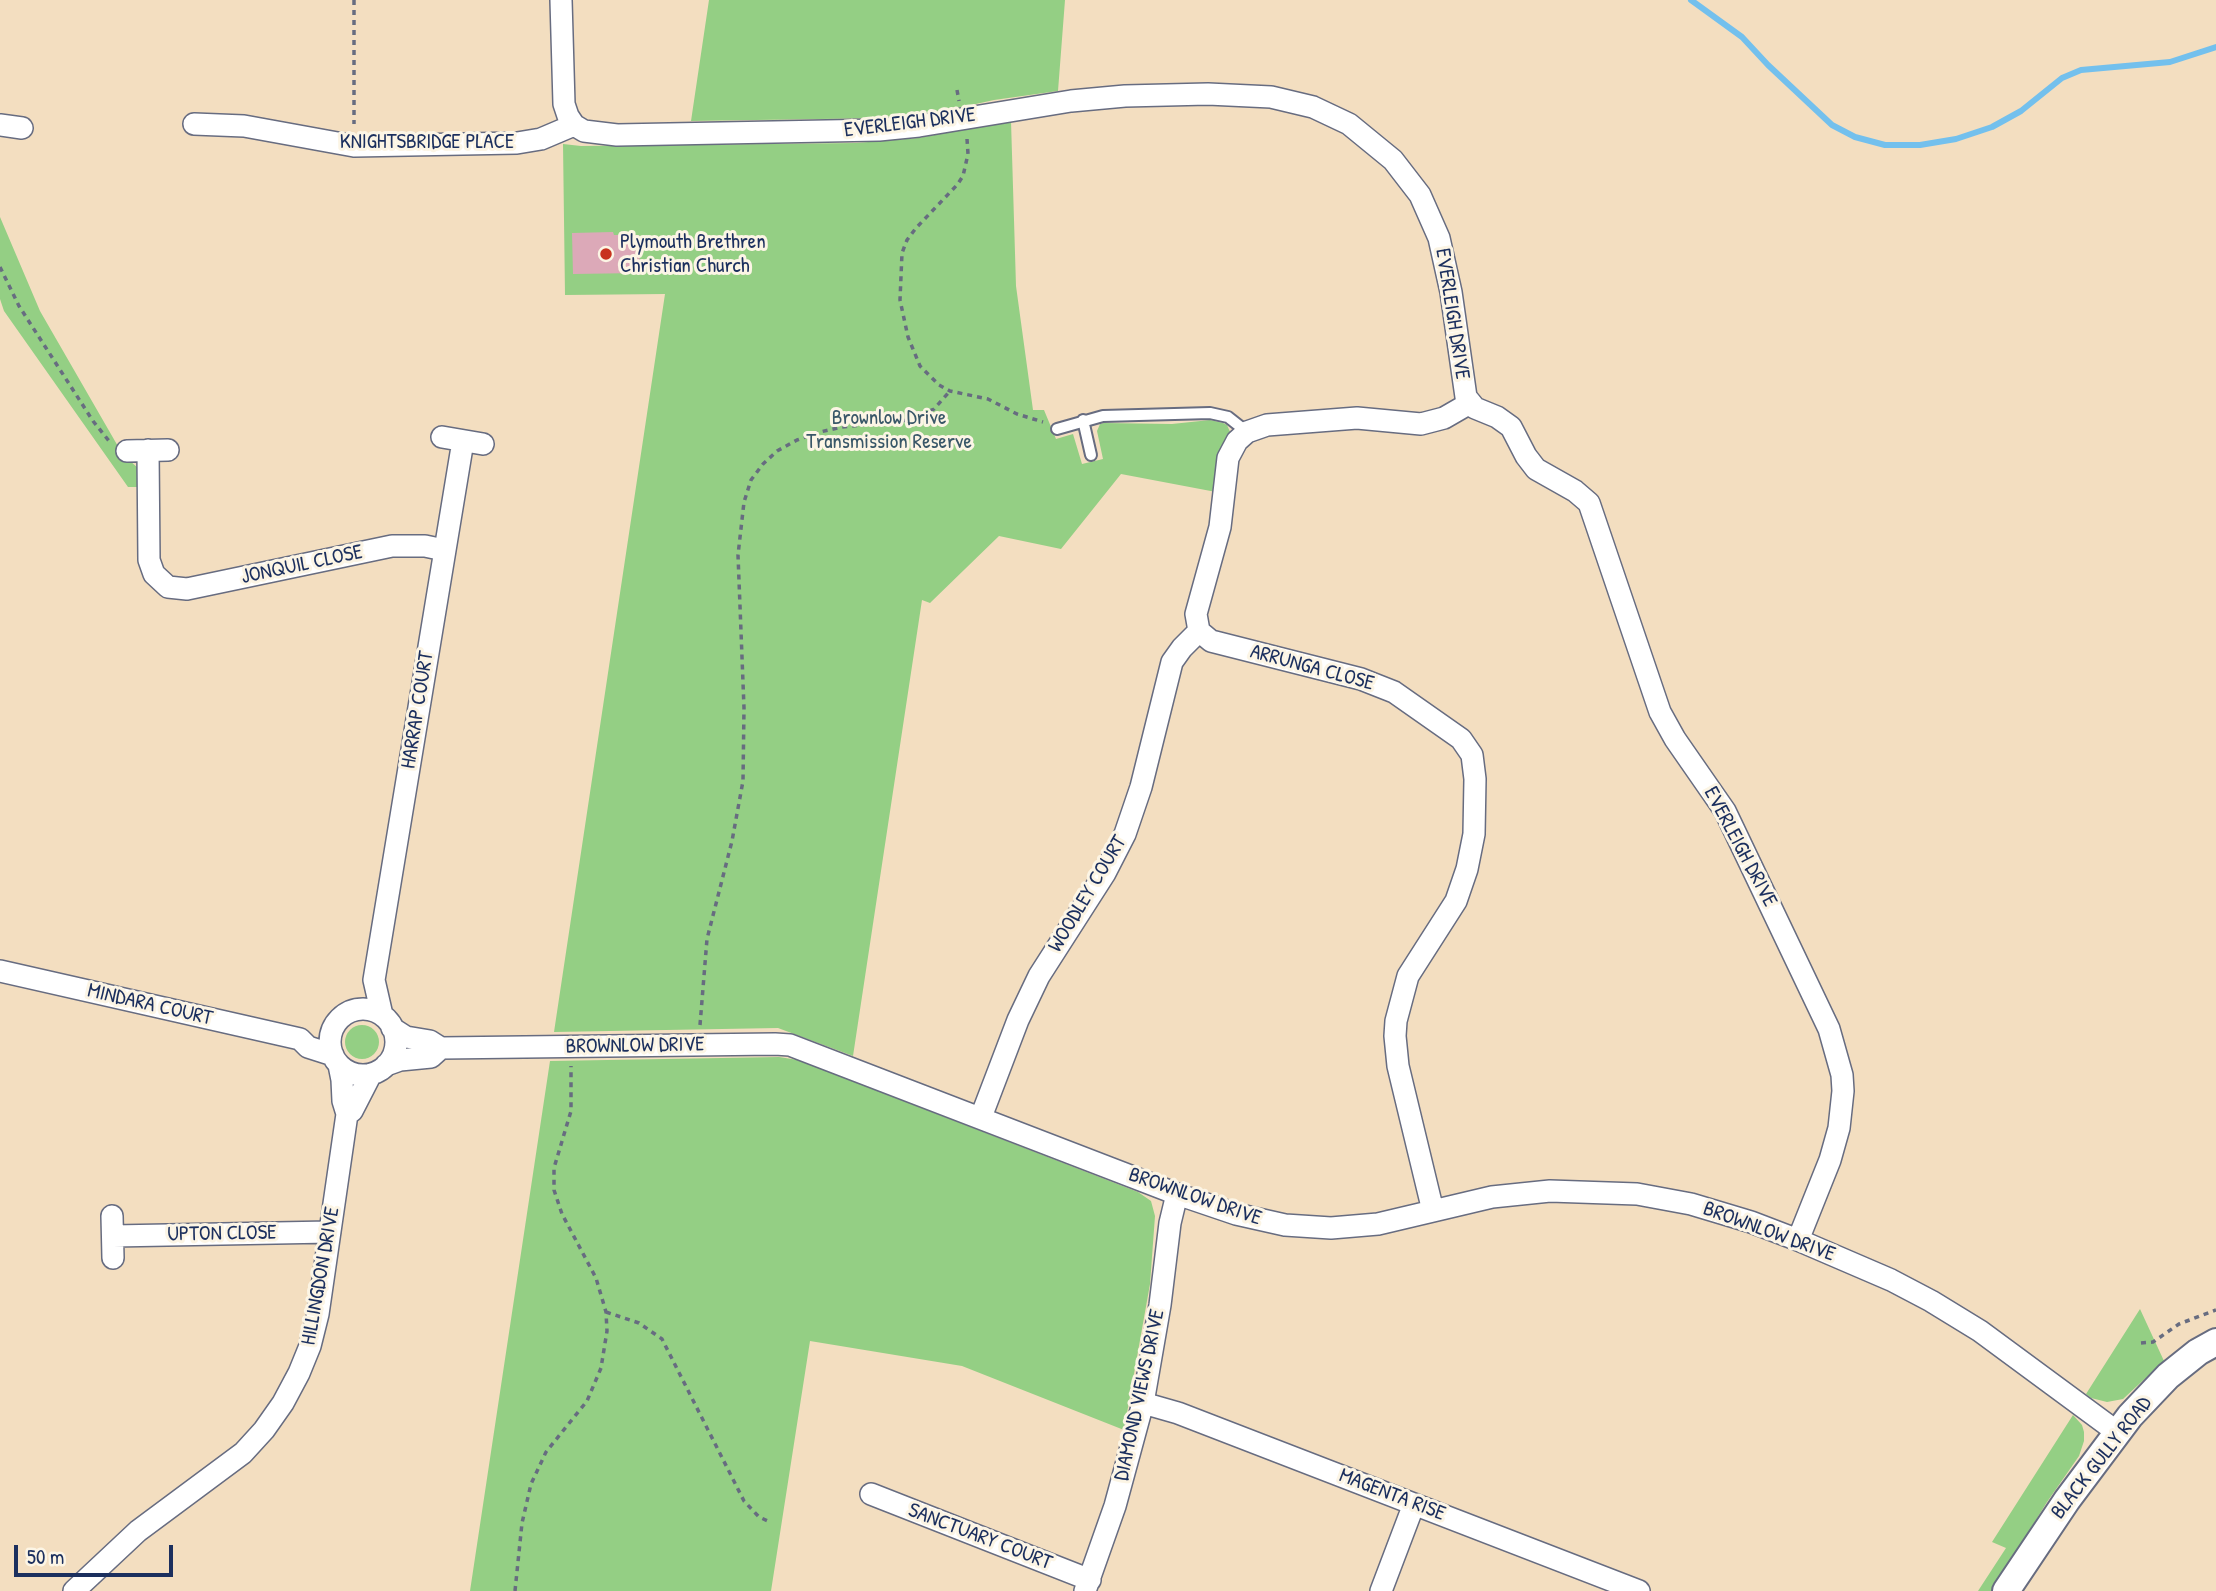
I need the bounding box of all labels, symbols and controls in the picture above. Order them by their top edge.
street label: EVERLEIGH DRIVE [843,102,977,144]
street label: KNIGHTSBRIDGE PLACE [340,129,514,155]
place label: Plymouth Brethren Christian Church [620,229,766,279]
marker: Plymouth Brethren Christian Church [598,246,614,262]
street label: EVERLEIGH DRIVE [1429,247,1475,381]
park label: Brownlow Drive Transmission Reserve [806,405,972,455]
street label: JONQUIL CLOSE [239,540,365,590]
street label: ARRUNGA CLOSE [1247,639,1377,697]
street label: HARRAP COURT [396,650,440,770]
street label: EVERLEIGH DRIVE [1698,783,1782,911]
street label: WOODLEY COURT [1043,831,1133,957]
street label: MINDARA COURT [85,978,215,1032]
street label: BROWNLOW DRIVE [565,1032,705,1060]
street label: BROWNLOW DRIVE [1125,1163,1265,1231]
street label: BROWNLOW DRIVE [1700,1196,1838,1268]
street label: HILLINGDON DRIVE [296,1205,346,1347]
street label: UPTON CLOSE [167,1220,277,1248]
street label: DIAMOND VIEWS DRIVE [1110,1307,1170,1483]
street label: BLACK GULLY ROAD [2046,1392,2158,1524]
street label: MAGENTA RISE [1335,1463,1449,1527]
street label: SANCTUARY COURT [905,1498,1055,1576]
scale bar [18,1532,177,1576]
text: 50 m [27,1542,64,1571]

